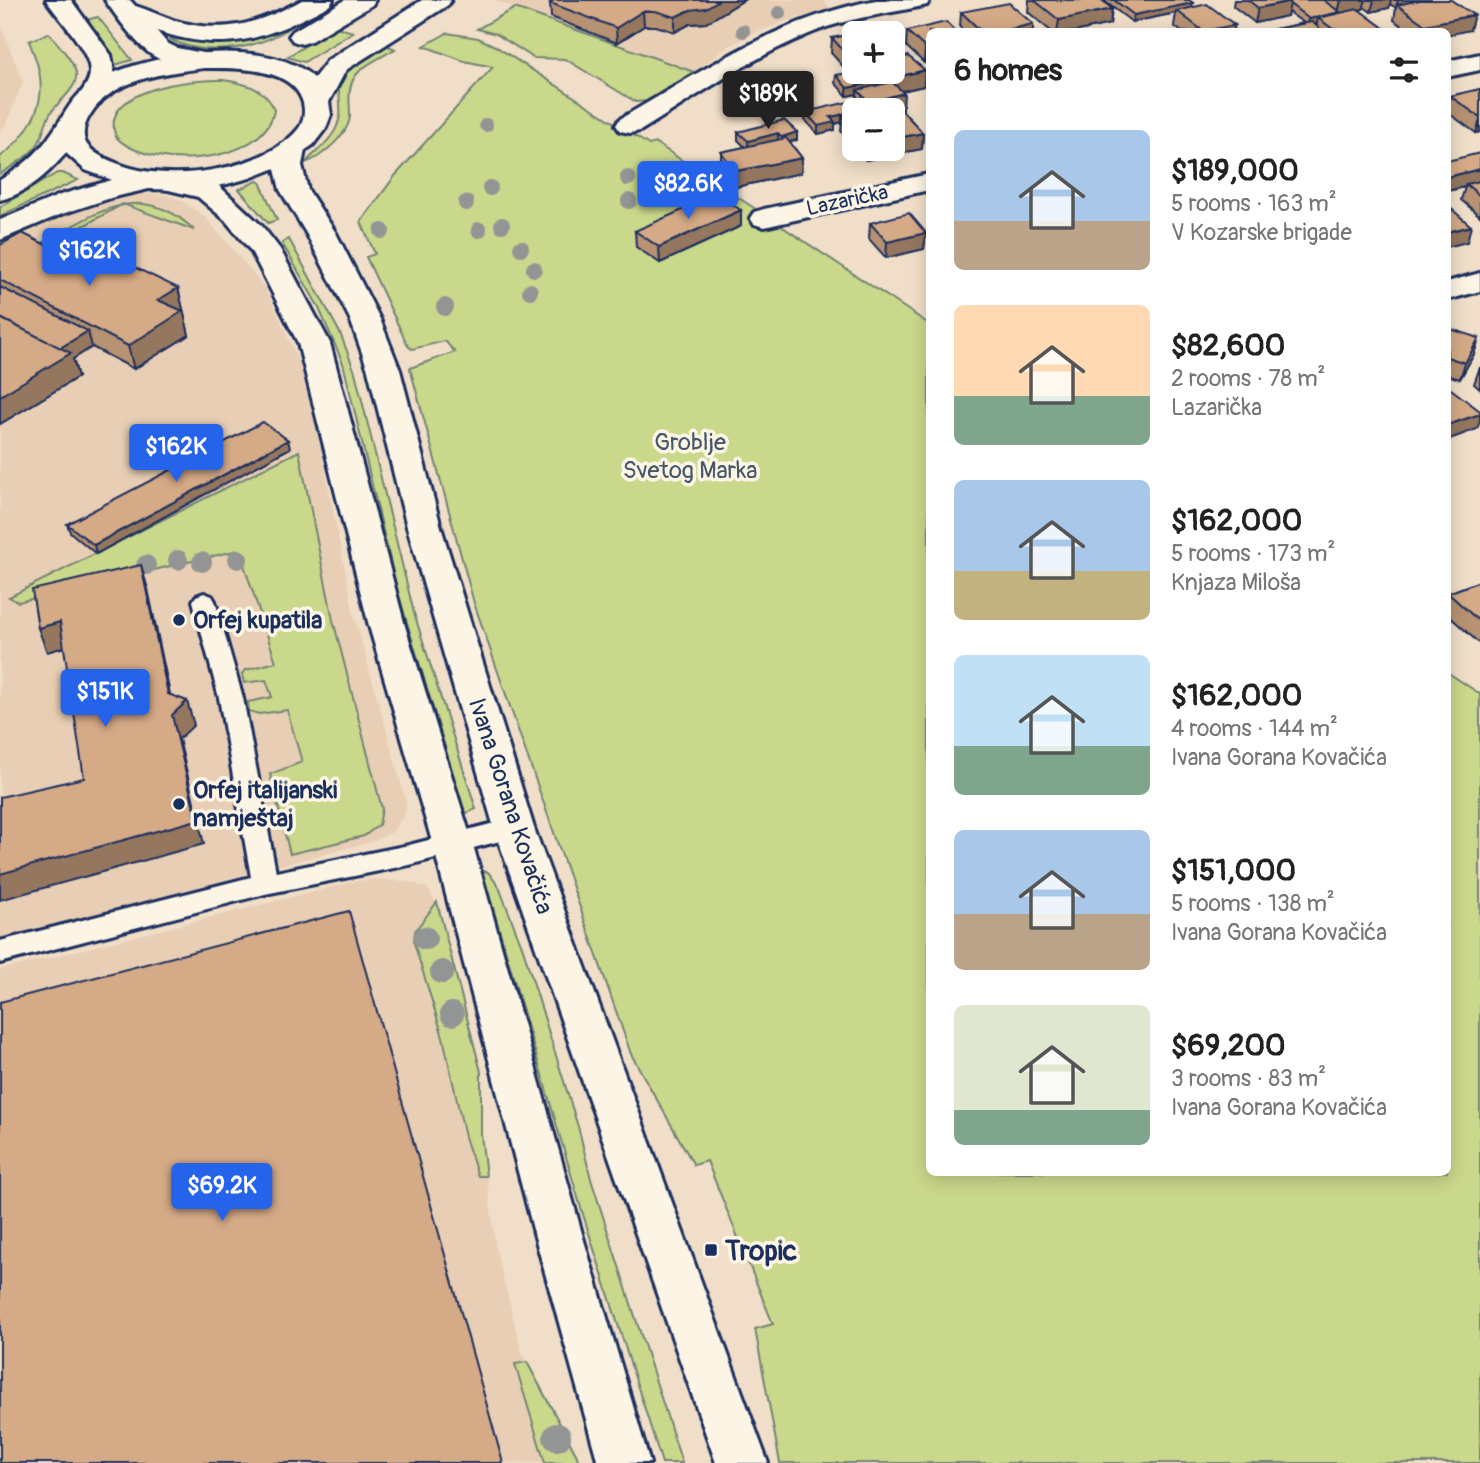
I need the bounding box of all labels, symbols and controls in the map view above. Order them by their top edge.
map controls [842,21,905,161]
button: + [842,21,905,84]
icon: filters [1385,51,1423,89]
text: 6 homes [954,52,1062,89]
pin: $189K [719,72,817,131]
text: $189K [739,79,797,108]
button: − [842,98,905,161]
text: $189,000 [1171,152,1299,189]
icon: home [1010,158,1094,242]
pin: $82.6K [631,162,745,221]
text: $82.6K [653,169,723,198]
street label: Lazarička [804,179,890,222]
text: 5 rooms · 163 m² [1171,189,1337,218]
text: V Kozarske brigade [1171,218,1352,247]
pin: $162K [40,229,138,288]
text: $162K [58,236,120,265]
text: $82,600 [1171,327,1285,364]
icon: home [1010,333,1094,417]
text: 2 rooms · 78 m² [1171,364,1325,393]
text: Lazarička [1171,393,1262,422]
pin: $162K [127,424,225,484]
park label: Groblje Svetog Marka [623,428,757,485]
text: $162K [145,432,207,461]
text: $162,000 [1171,502,1302,539]
icon: home [1010,508,1094,592]
text: 5 rooms · 173 m² [1171,539,1335,568]
text: Knjaza Miloša [1171,568,1301,597]
place label: Orfej kupatila [193,606,322,635]
marker: Orfej kupatila [171,612,187,628]
pin: $151K [56,670,154,729]
text: $151K [77,677,133,706]
text: $162,000 [1171,677,1302,714]
icon: home [1010,683,1094,767]
street label: Ivana Gorana Kovačića [462,695,559,918]
text: 4 rooms · 144 m² [1171,714,1338,743]
text: Ivana Gorana Kovačića [1171,743,1387,772]
place label: Orfej italijanski namještaj [193,776,337,833]
marker: Orfej italijanski namještaj [171,796,187,812]
text: $151,000 [1171,852,1296,889]
icon: home [1010,858,1094,942]
text: 5 rooms · 138 m² [1171,889,1335,918]
text: Ivana Gorana Kovačića [1171,918,1387,947]
text: $69,200 [1171,1027,1286,1064]
icon: home [1010,1033,1094,1117]
text: 3 rooms · 83 m² [1171,1064,1326,1093]
text: Ivana Gorana Kovačića [1171,1093,1387,1122]
pin: $69.2K [165,1164,279,1223]
text: $69.2K [187,1171,257,1200]
place label: Tropic [724,1234,797,1269]
marker: Tropic [703,1242,719,1258]

